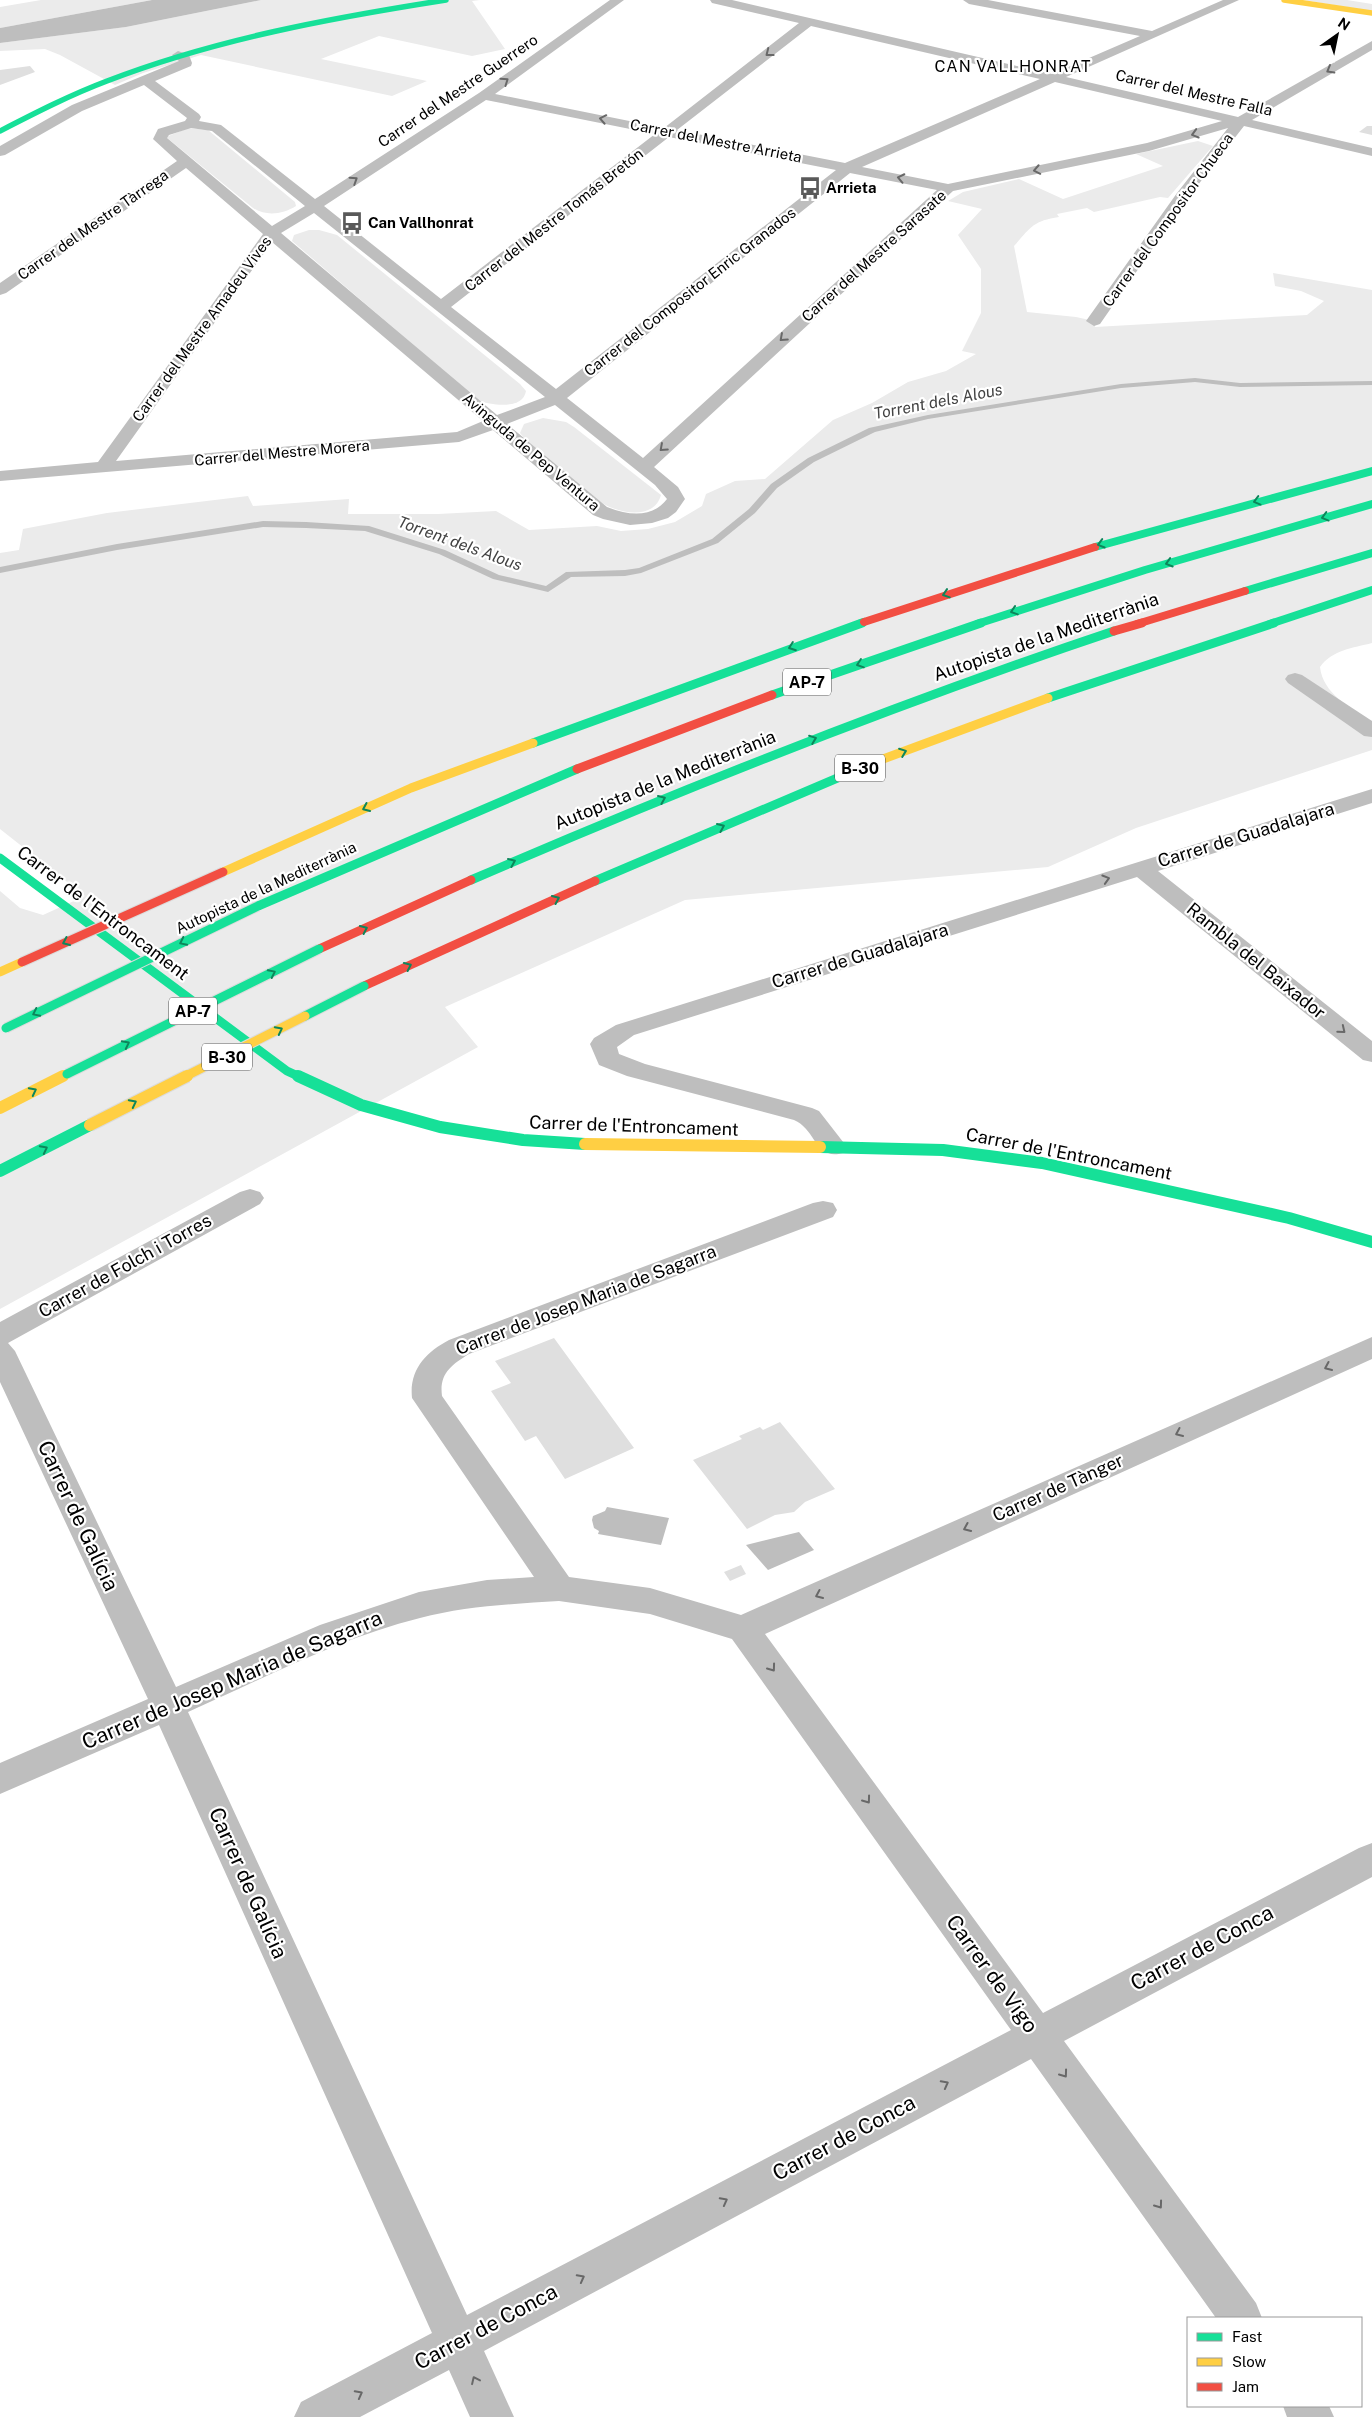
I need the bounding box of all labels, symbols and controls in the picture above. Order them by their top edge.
north arrow [1312,10,1362,60]
text: N [1335,14,1353,34]
street label: Carrer del Mestre Guerrero [375,31,541,150]
one-way arrow [766,48,775,56]
district label: CAN VALLHONRAT [935,57,1091,76]
one-way arrow [1326,63,1335,73]
street label: Carrer del Mestre Falla [1114,66,1274,119]
one-way arrow [499,78,509,87]
one-way arrow [599,114,608,124]
street label: Carrer del Mestre Arrieta [629,116,803,166]
one-way arrow [1192,128,1200,138]
street label: Carrer del Compositor Chueca [1099,130,1236,310]
street label: Carrer del Mestre Tomás Bretón [461,145,646,295]
one-way arrow [1033,164,1041,174]
street label: Carrer del Mestre Tàrrega [14,166,171,283]
one-way arrow [896,173,905,183]
bus stop icon: Arrieta [797,175,823,201]
one-way arrow [349,177,358,186]
place label: Arrieta [826,179,876,196]
street label: Carrer del Mestre Sarasate [798,186,949,325]
street label: Carrer del Compositor Enric Granados [581,204,799,379]
bus stop icon: Can Vallhonrat [339,210,365,236]
place label: Can Vallhonrat [368,214,474,231]
street label: Carrer del Mestre Amadeu Vives [129,233,275,425]
one-way arrow [780,333,789,342]
water label: Torrent dels Alous [872,380,1004,423]
street label: Avinguda de Pep Ventura [459,389,603,514]
street label: Carrer del Mestre Morera [194,436,370,469]
one-way arrow [660,442,669,451]
one-way arrow [1253,495,1262,506]
one-way arrow [1320,511,1329,522]
water label: Torrent dels Alous [395,512,525,575]
one-way arrow [1097,539,1105,549]
one-way arrow [1165,557,1174,567]
street label: Autopista de la Mediterrània [930,588,1161,685]
one-way arrow [942,588,950,598]
one-way arrow [1010,605,1019,615]
one-way arrow [788,641,797,651]
one-way arrow [856,658,865,668]
road number: AP-7 [783,669,831,696]
street label: Autopista de la Mediterrània [551,725,779,834]
one-way arrow [808,735,816,745]
one-way arrow [899,748,907,758]
road number: B-30 [835,754,885,781]
one-way arrow [657,795,666,806]
street label: Carrer de Guadalajara [1155,798,1337,871]
one-way arrow [362,802,371,812]
one-way arrow [716,822,725,833]
street label: Autopista de la Mediterrània [173,838,359,937]
street label: Carrer de l'Entroncament [13,841,193,984]
one-way arrow [507,857,516,868]
one-way arrow [1101,874,1110,884]
one-way arrow [551,894,560,905]
street label: Rambla del Baixador [1183,898,1330,1023]
street label: Carrer de Guadalajara [769,919,951,992]
one-way arrow [359,924,368,935]
one-way arrow [62,935,71,946]
one-way arrow [179,936,188,946]
one-way arrow [403,962,412,972]
one-way arrow [266,969,275,979]
road number: AP-7 [169,998,217,1024]
one-way arrow [32,1007,41,1017]
one-way arrow [1336,1025,1345,1033]
one-way arrow [273,1027,282,1037]
one-way arrow [121,1040,130,1050]
road number: B-30 [202,1044,252,1070]
one-way arrow [28,1087,37,1097]
one-way arrow [128,1100,137,1110]
street label: Carrer de l'Entroncament [529,1111,739,1140]
street label: Carrer de l'Entroncament [964,1123,1174,1184]
one-way arrow [38,1145,47,1155]
street label: Carrer de Folch i Torres [35,1209,215,1322]
street label: Carrer de Josep Maria de Sagarra [453,1240,719,1359]
one-way arrow [1324,1361,1333,1371]
one-way arrow [1175,1427,1184,1438]
street label: Carrer de Galícia [33,1437,124,1595]
street label: Carrer de Tànger [989,1449,1126,1526]
one-way arrow [963,1522,972,1533]
one-way arrow [815,1588,824,1599]
street label: Carrer de Josep Maria de Sagarra [78,1605,386,1754]
one-way arrow [766,1662,775,1672]
one-way arrow [861,1794,870,1804]
street label: Carrer de Galícia [204,1803,293,1962]
street label: Carrer de Conca [1126,1899,1277,1996]
street label: Carrer de Vigo [941,1910,1044,2038]
one-way arrow [1058,2068,1067,2078]
one-way arrow [940,2080,949,2090]
street label: Carrer de Conca [768,2089,919,2186]
one-way arrow [719,2198,728,2208]
one-way arrow [1153,2200,1163,2209]
one-way arrow [575,2274,584,2284]
street label: Carrer de Conca [410,2278,561,2375]
legend [1187,2317,1362,2407]
text: Fast [1232,2328,1262,2345]
text: Slow [1232,2353,1267,2370]
one-way arrow [470,2376,481,2385]
text: Jam [1232,2378,1259,2395]
one-way arrow [354,2390,363,2400]

